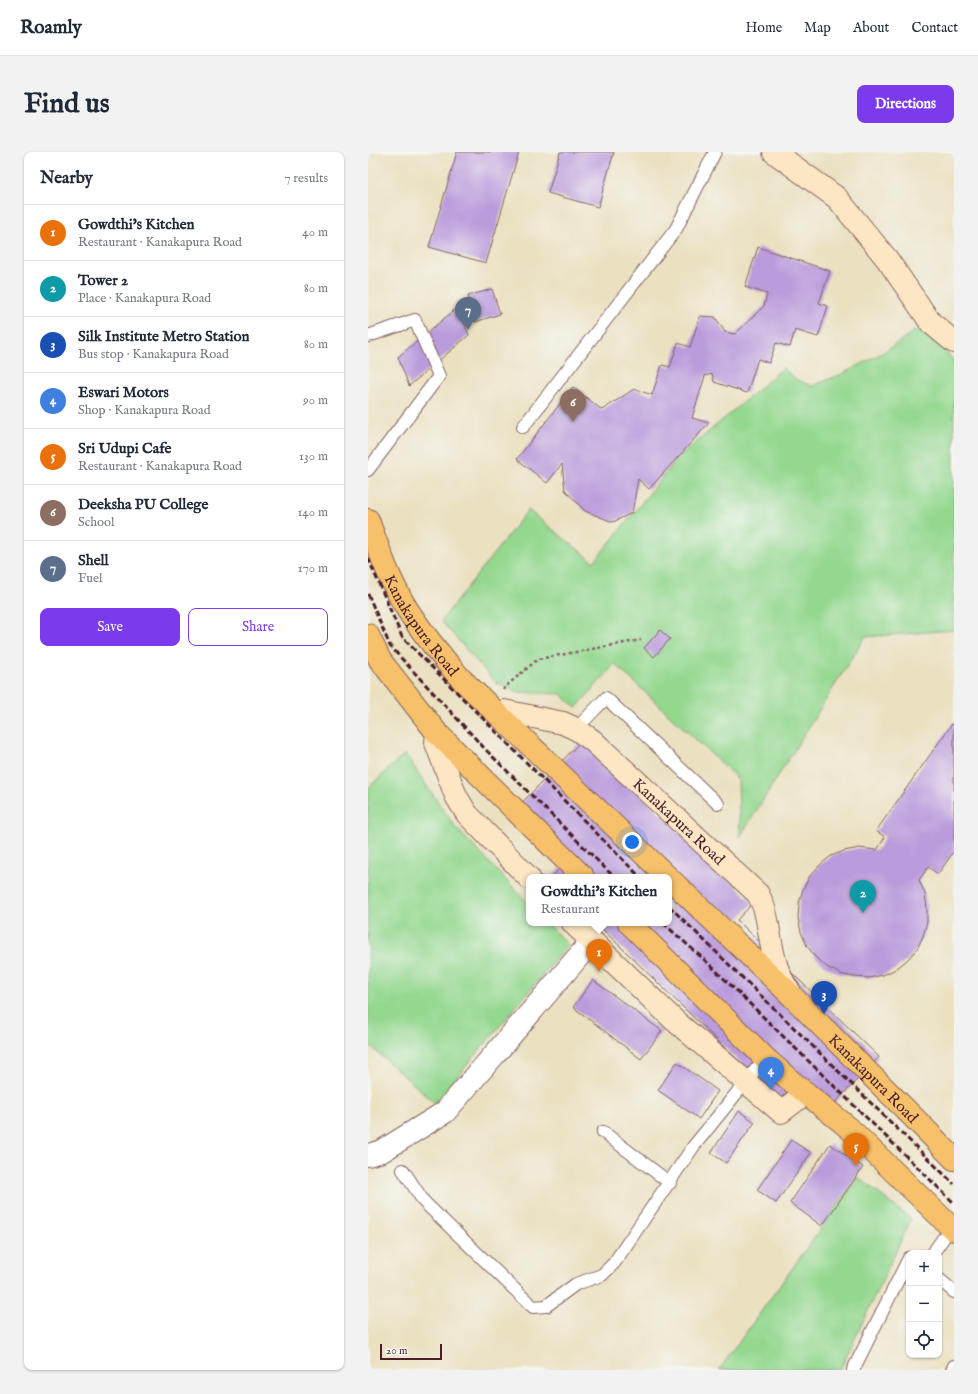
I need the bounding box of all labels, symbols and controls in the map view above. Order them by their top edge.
text: Roamly [20,16,82,40]
text: Home [746,19,782,37]
text: Map [804,19,831,37]
text: About [853,19,889,37]
text: Contact [911,19,958,37]
button: Directions [857,85,954,123]
text: Find us [24,87,110,122]
text: Nearby [40,168,93,189]
text: 7 results [284,170,328,187]
text: Gowdthi's Kitchen [78,215,195,234]
text: 1 [51,224,55,241]
text: 40 m [302,224,328,241]
text: Restaurant · Kanakapura Road [78,234,242,251]
text: Tower 2 [78,271,128,290]
text: 2 [50,280,56,297]
text: 80 m [304,280,328,297]
text: Place · Kanakapura Road [78,290,211,307]
pin: 7 [455,297,481,330]
text: Silk Institute Metro Station [78,327,250,346]
text: 3 [51,336,55,353]
text: 80 m [304,336,328,353]
text: Bus stop · Kanakapura Road [78,346,229,363]
text: Eswari Motors [78,383,169,402]
pin: 6 [560,389,586,422]
text: 4 [50,392,56,409]
text: 90 m [303,392,328,409]
text: Shop · Kanakapura Road [78,402,211,419]
text: Sri Udupi Cafe [78,439,171,458]
text: 5 [51,448,55,465]
text: 130 m [299,448,328,465]
text: Restaurant · Kanakapura Road [78,458,242,475]
text: Deeksha PU College [78,495,208,514]
text: 6 [50,504,56,521]
text: 140 m [298,504,328,521]
text: School [78,514,115,531]
text: Shell [78,551,109,570]
text: 7 [50,560,56,577]
text: 170 m [298,560,328,577]
text: Fuel [78,570,102,587]
street label: Kanakapura Road [379,572,463,682]
button: Save [40,608,180,646]
button: Share [188,608,328,646]
street label: Kanakapura Road [628,775,729,870]
your location [622,832,642,852]
popup [526,874,672,926]
pin: 2 [850,880,876,913]
text: Gowdthi's Kitchen [541,882,657,901]
text: Restaurant [541,901,600,918]
pin: 1 [586,939,612,972]
pin: 3 [811,981,837,1014]
street label: Kanakapura Road [823,1031,922,1129]
pin: 4 [758,1057,784,1090]
pin: 5 [843,1133,869,1166]
map controls [906,1250,942,1358]
button: + [906,1250,942,1286]
button: − [906,1286,942,1322]
button: locate [906,1322,942,1358]
scale bar [380,1342,442,1361]
text: 20 m [386,1344,407,1358]

